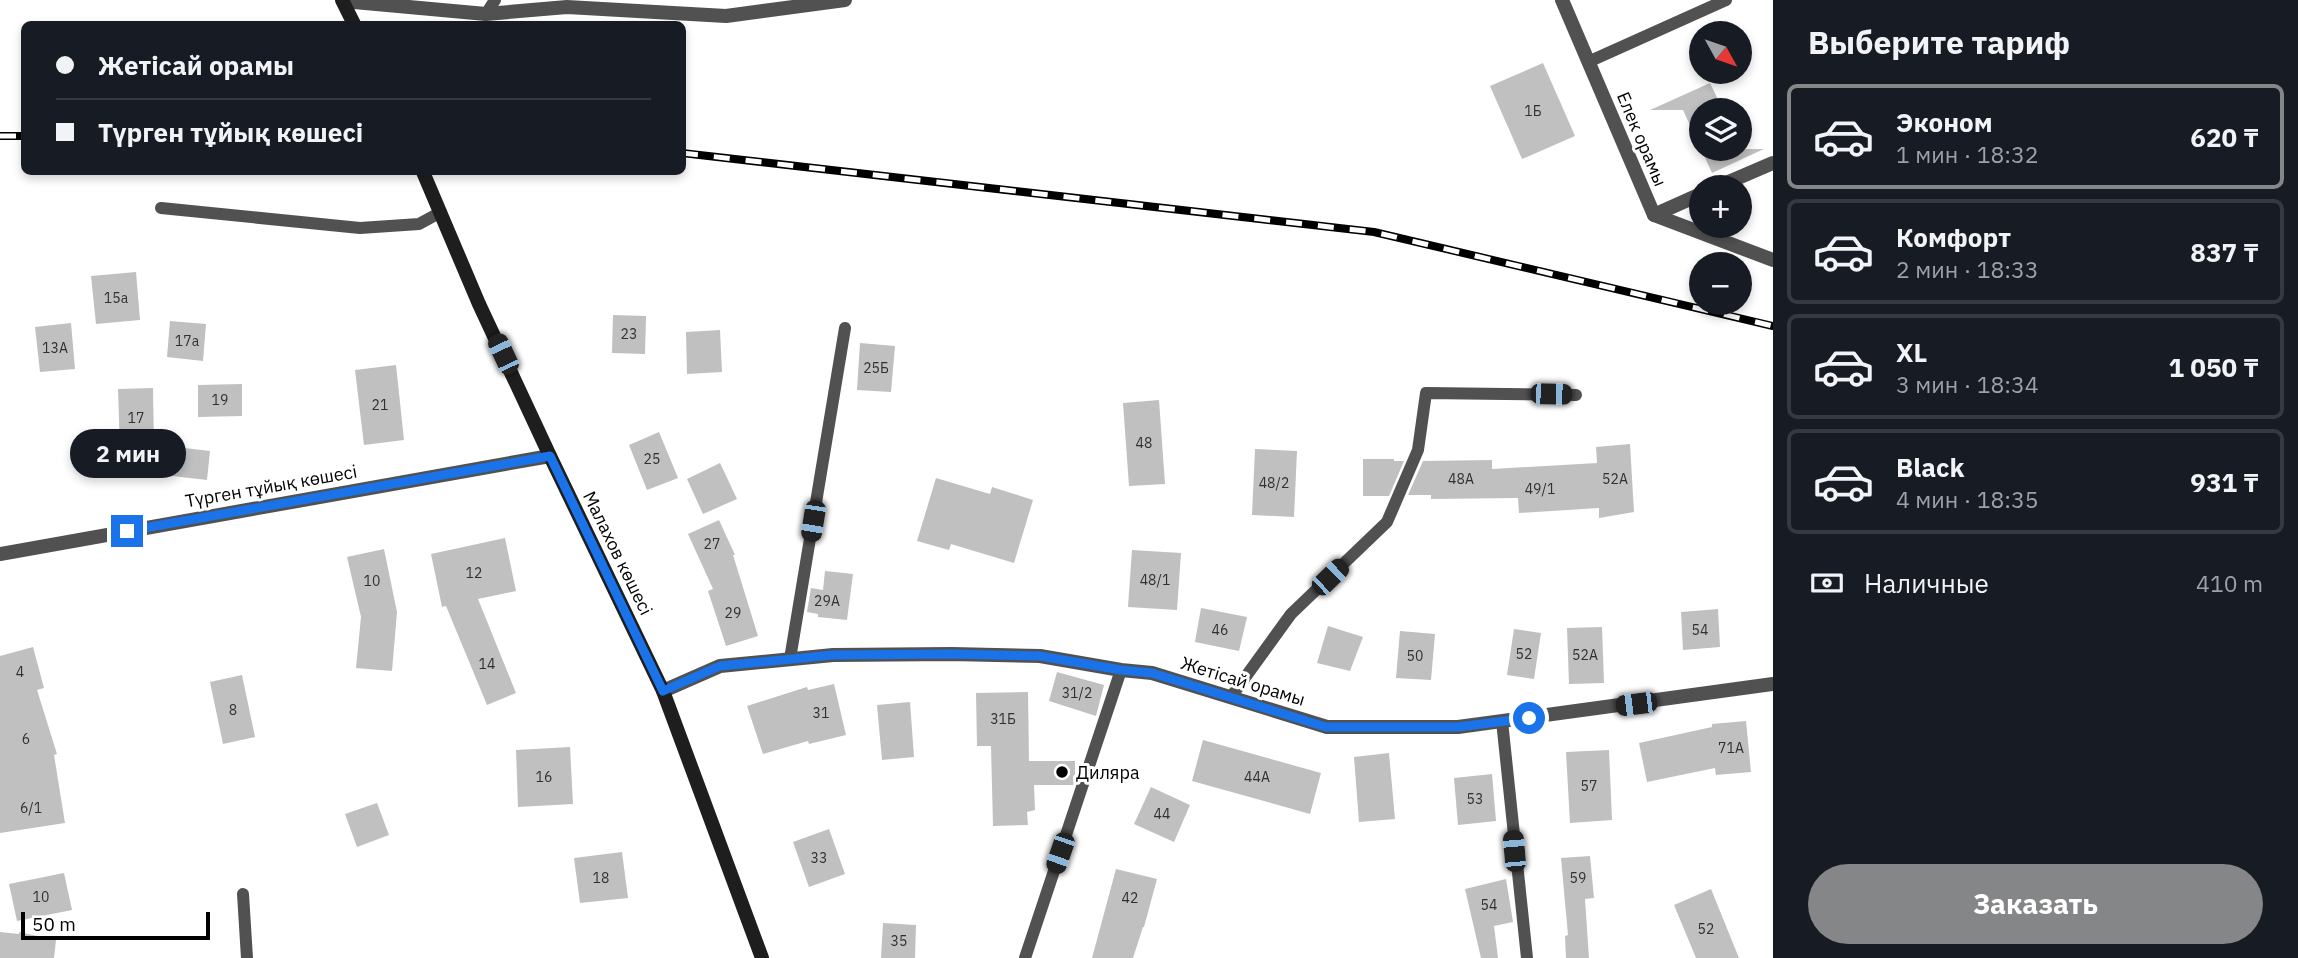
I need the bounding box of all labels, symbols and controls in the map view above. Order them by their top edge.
north arrow [1689,21,1752,84]
map controls [1689,21,1752,315]
text: Выберите тариф [1808,21,2070,63]
text: Жетісай орамы [98,48,294,82]
street label: Елек орамы [1612,88,1672,190]
button: layers [1689,98,1752,161]
house number: 1Б [1524,102,1542,120]
icon: car [1812,105,1875,168]
text: Эконом [1896,105,1993,139]
text: Түрген тұйық көшесі [98,115,363,149]
text: 620 ₸ [2190,120,2259,154]
text: 1 мин · 18:32 [1896,139,2039,169]
button: + [1689,175,1752,238]
icon: car [1812,220,1875,283]
text: Комфорт [1896,220,2011,254]
text: 837 ₸ [2190,235,2259,269]
button: − [1689,252,1752,315]
text: 2 мин · 18:33 [1896,254,2039,284]
house number: 15а [104,289,129,307]
house number: 23 [621,325,637,343]
car [485,331,522,377]
house number: 17а [175,332,200,350]
icon: car [1812,335,1875,398]
text: XL [1896,335,1927,369]
house number: 13А [42,339,68,357]
text: 1 050 ₸ [2169,350,2259,384]
house number: 25Б [863,359,889,377]
text: 3 мин · 18:34 [1896,369,2039,399]
car [1530,383,1573,405]
house number: 19 [212,391,228,409]
house number: 21 [372,396,388,414]
house number: 17 [128,409,144,427]
callout: 2 мин [69,430,185,478]
house number: 48 [1136,434,1152,452]
text: 2 мин [96,438,160,468]
house number: 25 [644,450,660,468]
icon: car [1812,450,1875,513]
text: Black [1896,450,1964,484]
street label: Түрген тұйық көшесі [183,460,359,512]
text: 931 ₸ [2190,465,2259,499]
house number: 48А [1448,470,1474,488]
house number: 52А [1602,470,1628,488]
house number: 48/2 [1259,474,1289,492]
house number: 49/1 [1525,480,1555,498]
text: 4 мин · 18:35 [1896,484,2039,514]
street label: Малахов көшесі [578,487,658,619]
car [800,499,827,543]
route end [111,515,143,547]
house number: 27 [704,535,720,553]
car [1308,555,1353,599]
house number: 12 [466,564,482,582]
icon: cash [1808,564,1846,602]
text: Наличные [1864,566,1989,600]
text: 410 m [2196,568,2263,598]
house number: 48/1 [1140,571,1170,589]
house number: 10 [364,572,380,590]
house number: 29А [814,592,840,610]
house number: 29 [725,604,741,622]
house number: 46 [1212,621,1228,639]
house number: 54 [1692,621,1708,639]
house number: 52 [1516,645,1532,663]
house number: 52А [1572,646,1598,664]
house number: 50 [1407,647,1423,665]
street label: Жетісай орамы [1178,651,1308,711]
house number: 14 [479,655,495,673]
house number: 4 [16,663,24,681]
house number: 31/2 [1062,684,1092,702]
car [1614,691,1659,717]
house number: 8 [229,701,237,719]
route start [1513,702,1545,734]
house number: 31 [813,704,829,722]
house number: 31Б [990,710,1016,728]
house number: 6 [22,730,30,748]
house number: 71А [1718,739,1744,757]
place label: Диляра [1076,761,1140,784]
marker: Диляра [1054,764,1070,780]
house number: 16 [536,768,552,786]
house number: 44А [1244,768,1270,786]
house number: 57 [1581,777,1597,795]
house number: 53 [1467,790,1483,808]
house number: 6/1 [20,799,42,817]
house number: 44 [1154,805,1170,823]
car [1502,829,1527,873]
car [1044,830,1077,876]
house number: 33 [811,849,827,867]
button: Заказать [1808,864,2263,944]
house number: 18 [593,869,609,887]
house number: 59 [1570,869,1586,887]
house number: 10 [33,888,49,906]
house number: 42 [1122,889,1138,907]
house number: 54 [1481,896,1497,914]
scale bar [21,909,210,941]
text: 50 m [32,912,76,936]
house number: 52 [1698,920,1714,938]
house number: 35 [891,932,907,950]

